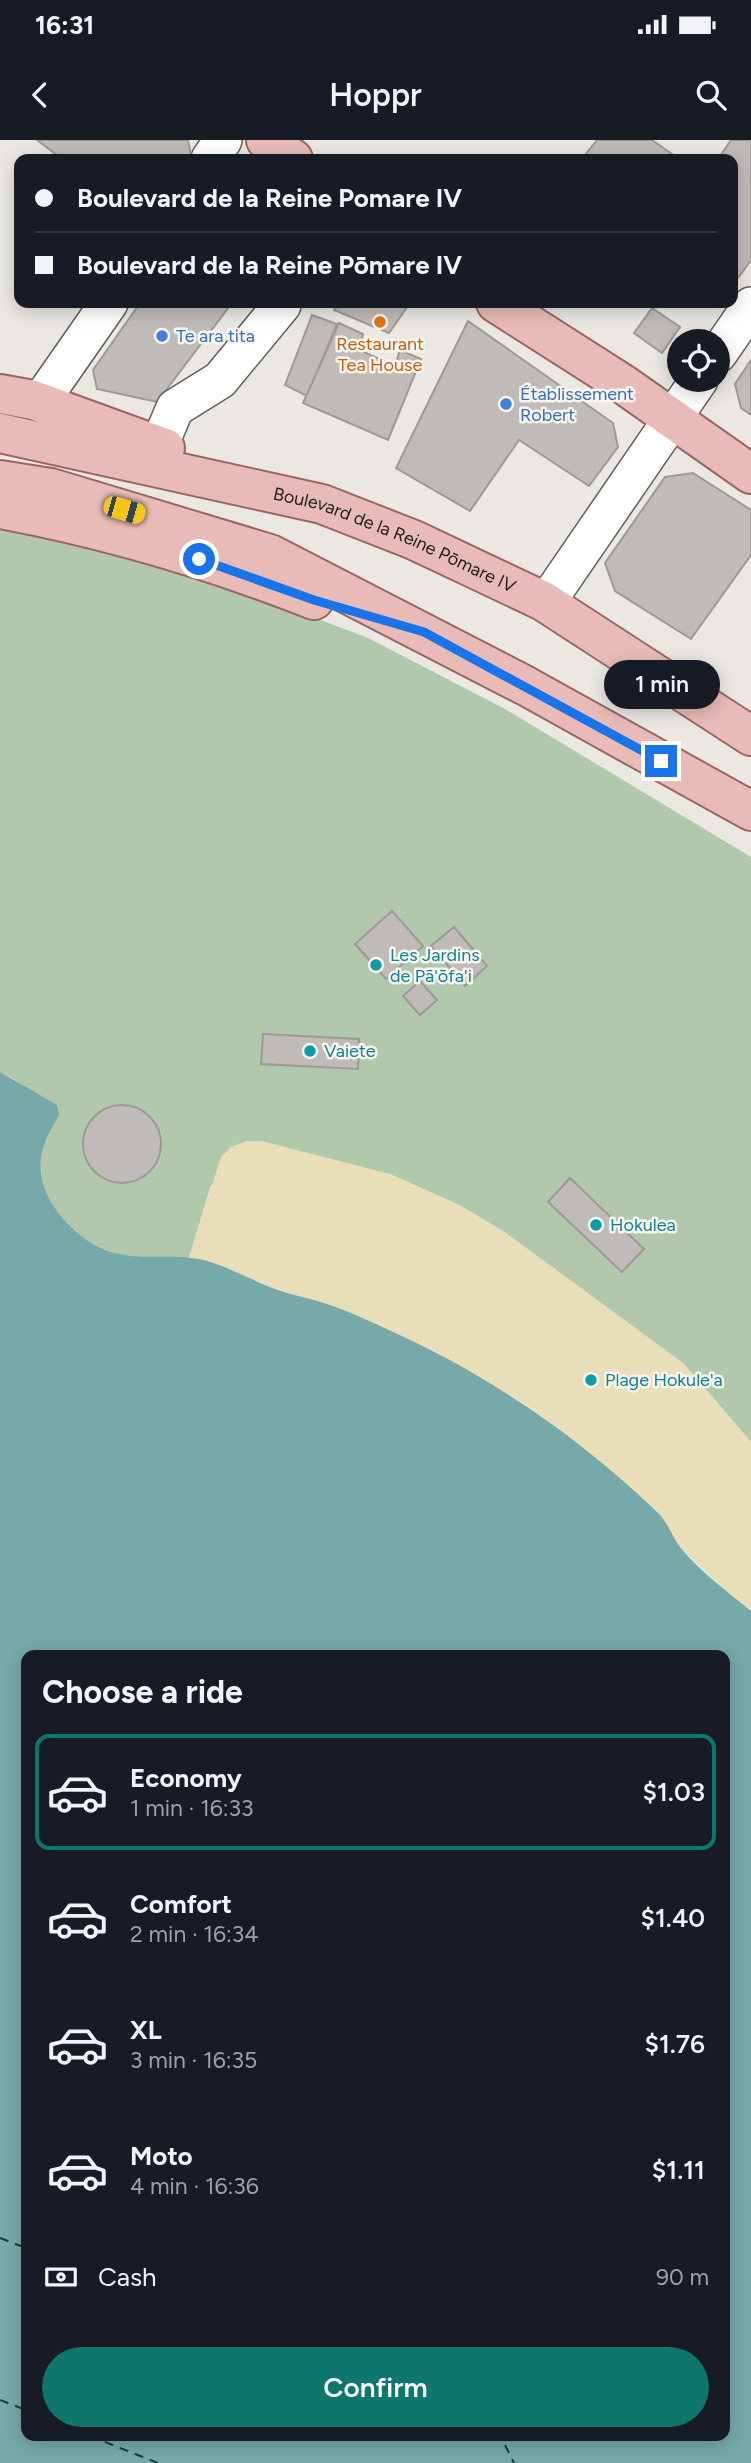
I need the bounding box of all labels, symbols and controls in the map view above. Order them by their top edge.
text: 16:31 [35,9,94,41]
icon: back [21,76,59,114]
text: Hoppr [329,76,422,114]
icon: search [692,76,730,114]
text: Boulevard de la Reine Pomare IV [77,182,462,214]
text: Boulevard de la Reine Pōmare IV [77,249,462,281]
marker: Restaurant Tea House [372,314,388,330]
place label: Te ara tita [176,325,255,347]
marker: Te ara tita [154,328,170,344]
map controls [667,329,730,392]
button: locate [667,329,730,392]
place label: Restaurant Tea House [336,333,424,376]
place label: Établissement Robert [520,383,634,426]
marker: Établissement Robert [498,396,514,412]
street label: Boulevard de la Reine Pōmare IV [271,483,520,598]
car [101,494,148,526]
route start [183,543,215,575]
callout: 1 min [603,660,719,708]
text: 1 min [635,670,689,698]
route end [645,745,677,777]
place label: Les Jardins de Pā'ōfa'i [390,944,480,987]
marker: Les Jardins de Pā'ōfa'i [368,957,384,973]
place label: Vaiete [324,1040,376,1062]
marker: Vaiete [302,1043,318,1059]
place label: Hokulea [610,1214,676,1236]
marker: Hokulea [588,1217,604,1233]
place label: Plage Hokule'a [605,1369,723,1391]
marker: Plage Hokule'a [583,1372,599,1388]
text: Choose a ride [42,1673,243,1711]
icon: car [46,1761,109,1824]
text: Economy [130,1762,242,1794]
text: $1.03 [642,1776,705,1808]
text: 1 min · 16:33 [130,1794,254,1822]
icon: car [46,1887,109,1950]
text: Comfort [130,1888,232,1920]
text: $1.40 [640,1902,705,1934]
text: 2 min · 16:34 [130,1920,259,1948]
icon: car [46,2013,109,2076]
text: XL [130,2014,162,2046]
text: $1.76 [644,2028,705,2060]
text: 3 min · 16:35 [130,2046,257,2074]
icon: car [46,2139,109,2202]
text: Moto [130,2140,193,2172]
text: $1.11 [652,2154,705,2186]
text: 4 min · 16:36 [130,2172,259,2200]
icon: cash [42,2258,80,2296]
text: Cash [98,2261,157,2293]
text: 90 m [656,2263,709,2291]
button: Confirm [42,2347,709,2427]

